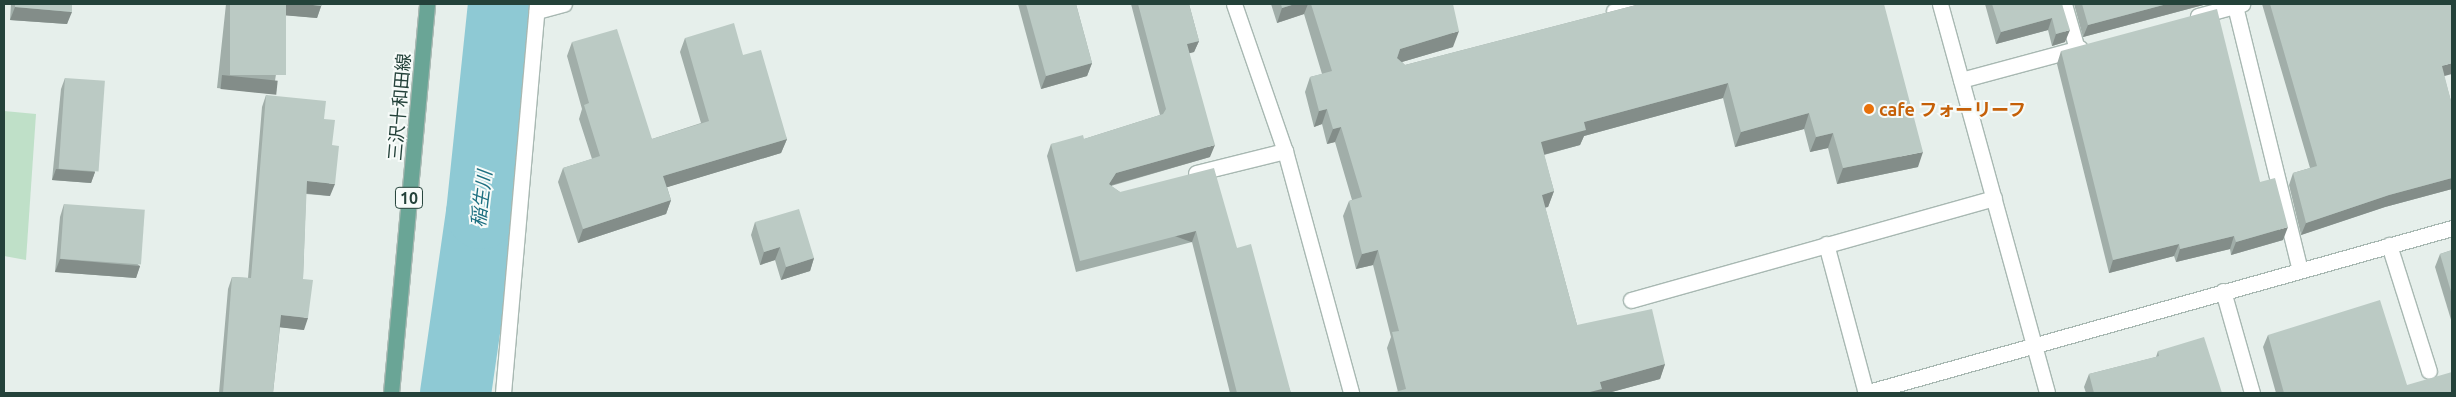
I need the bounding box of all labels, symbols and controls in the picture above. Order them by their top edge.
street label: 三沢十和田線 [384,52,414,162]
place label: cafe フォーリーフ [1879,98,2027,120]
marker: cafe フォーリーフ [1863,103,1875,115]
water label: 稲生川 [467,169,497,229]
road number: 10 [394,184,424,212]

